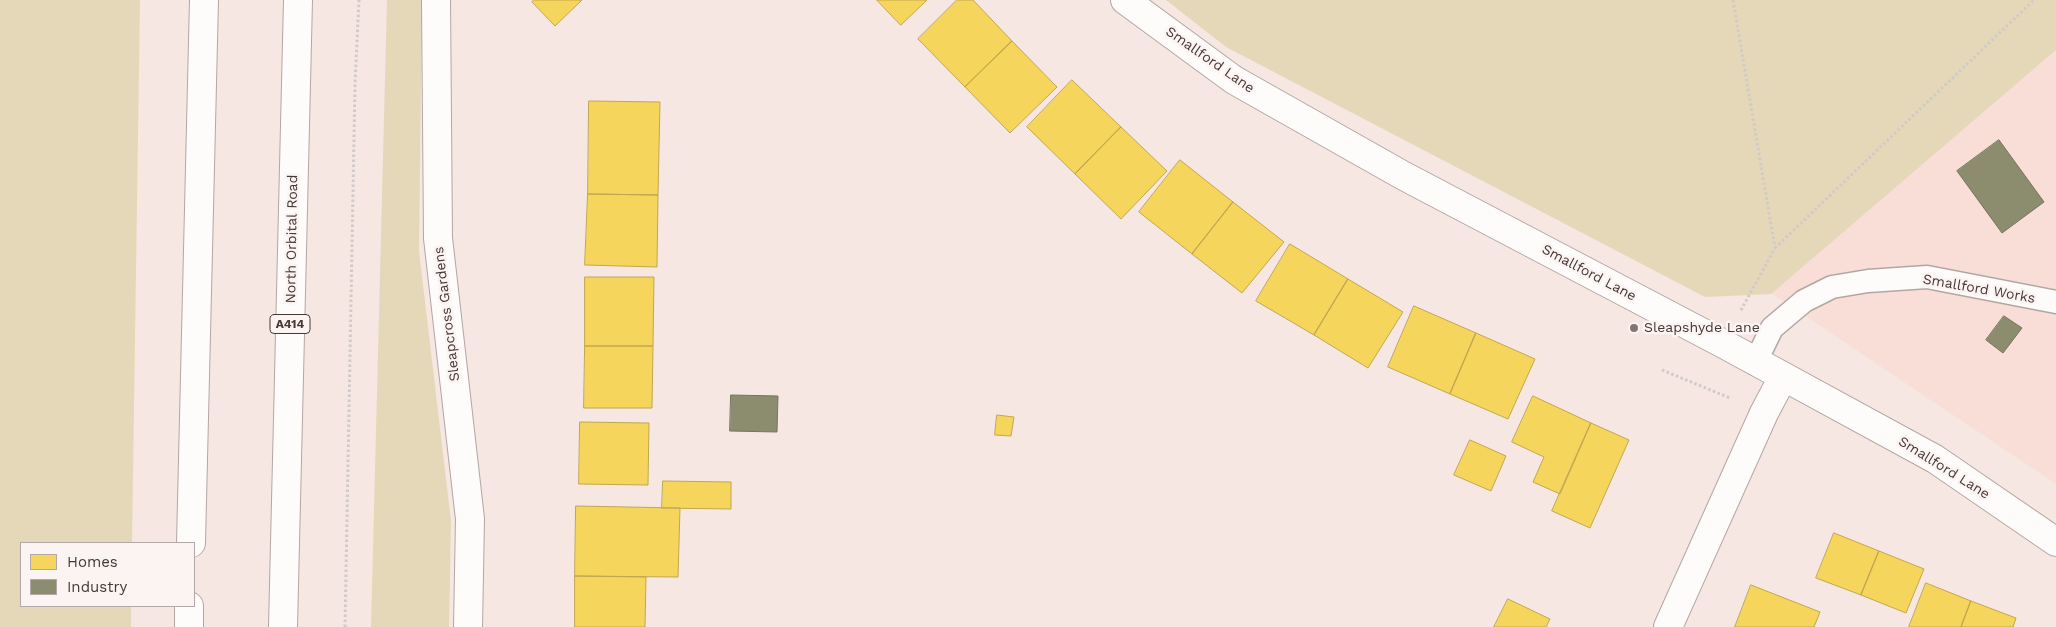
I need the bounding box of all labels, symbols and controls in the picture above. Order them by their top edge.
street label: Smallford Lane [1162,23,1258,97]
street label: North Orbital Road [282,174,302,304]
street label: Smallford Lane [1539,241,1639,305]
street label: Sleapcross Gardens [430,246,464,382]
street label: Smallford Works [1922,271,2036,307]
road number: A414 [270,314,310,334]
place label: Sleapshyde Lane [1644,320,1760,336]
marker: Sleapshyde Lane [1628,322,1640,334]
street label: Smallford Lane [1895,433,1993,503]
legend [20,542,195,607]
text: Homes [67,553,118,571]
text: Industry [67,578,127,596]

